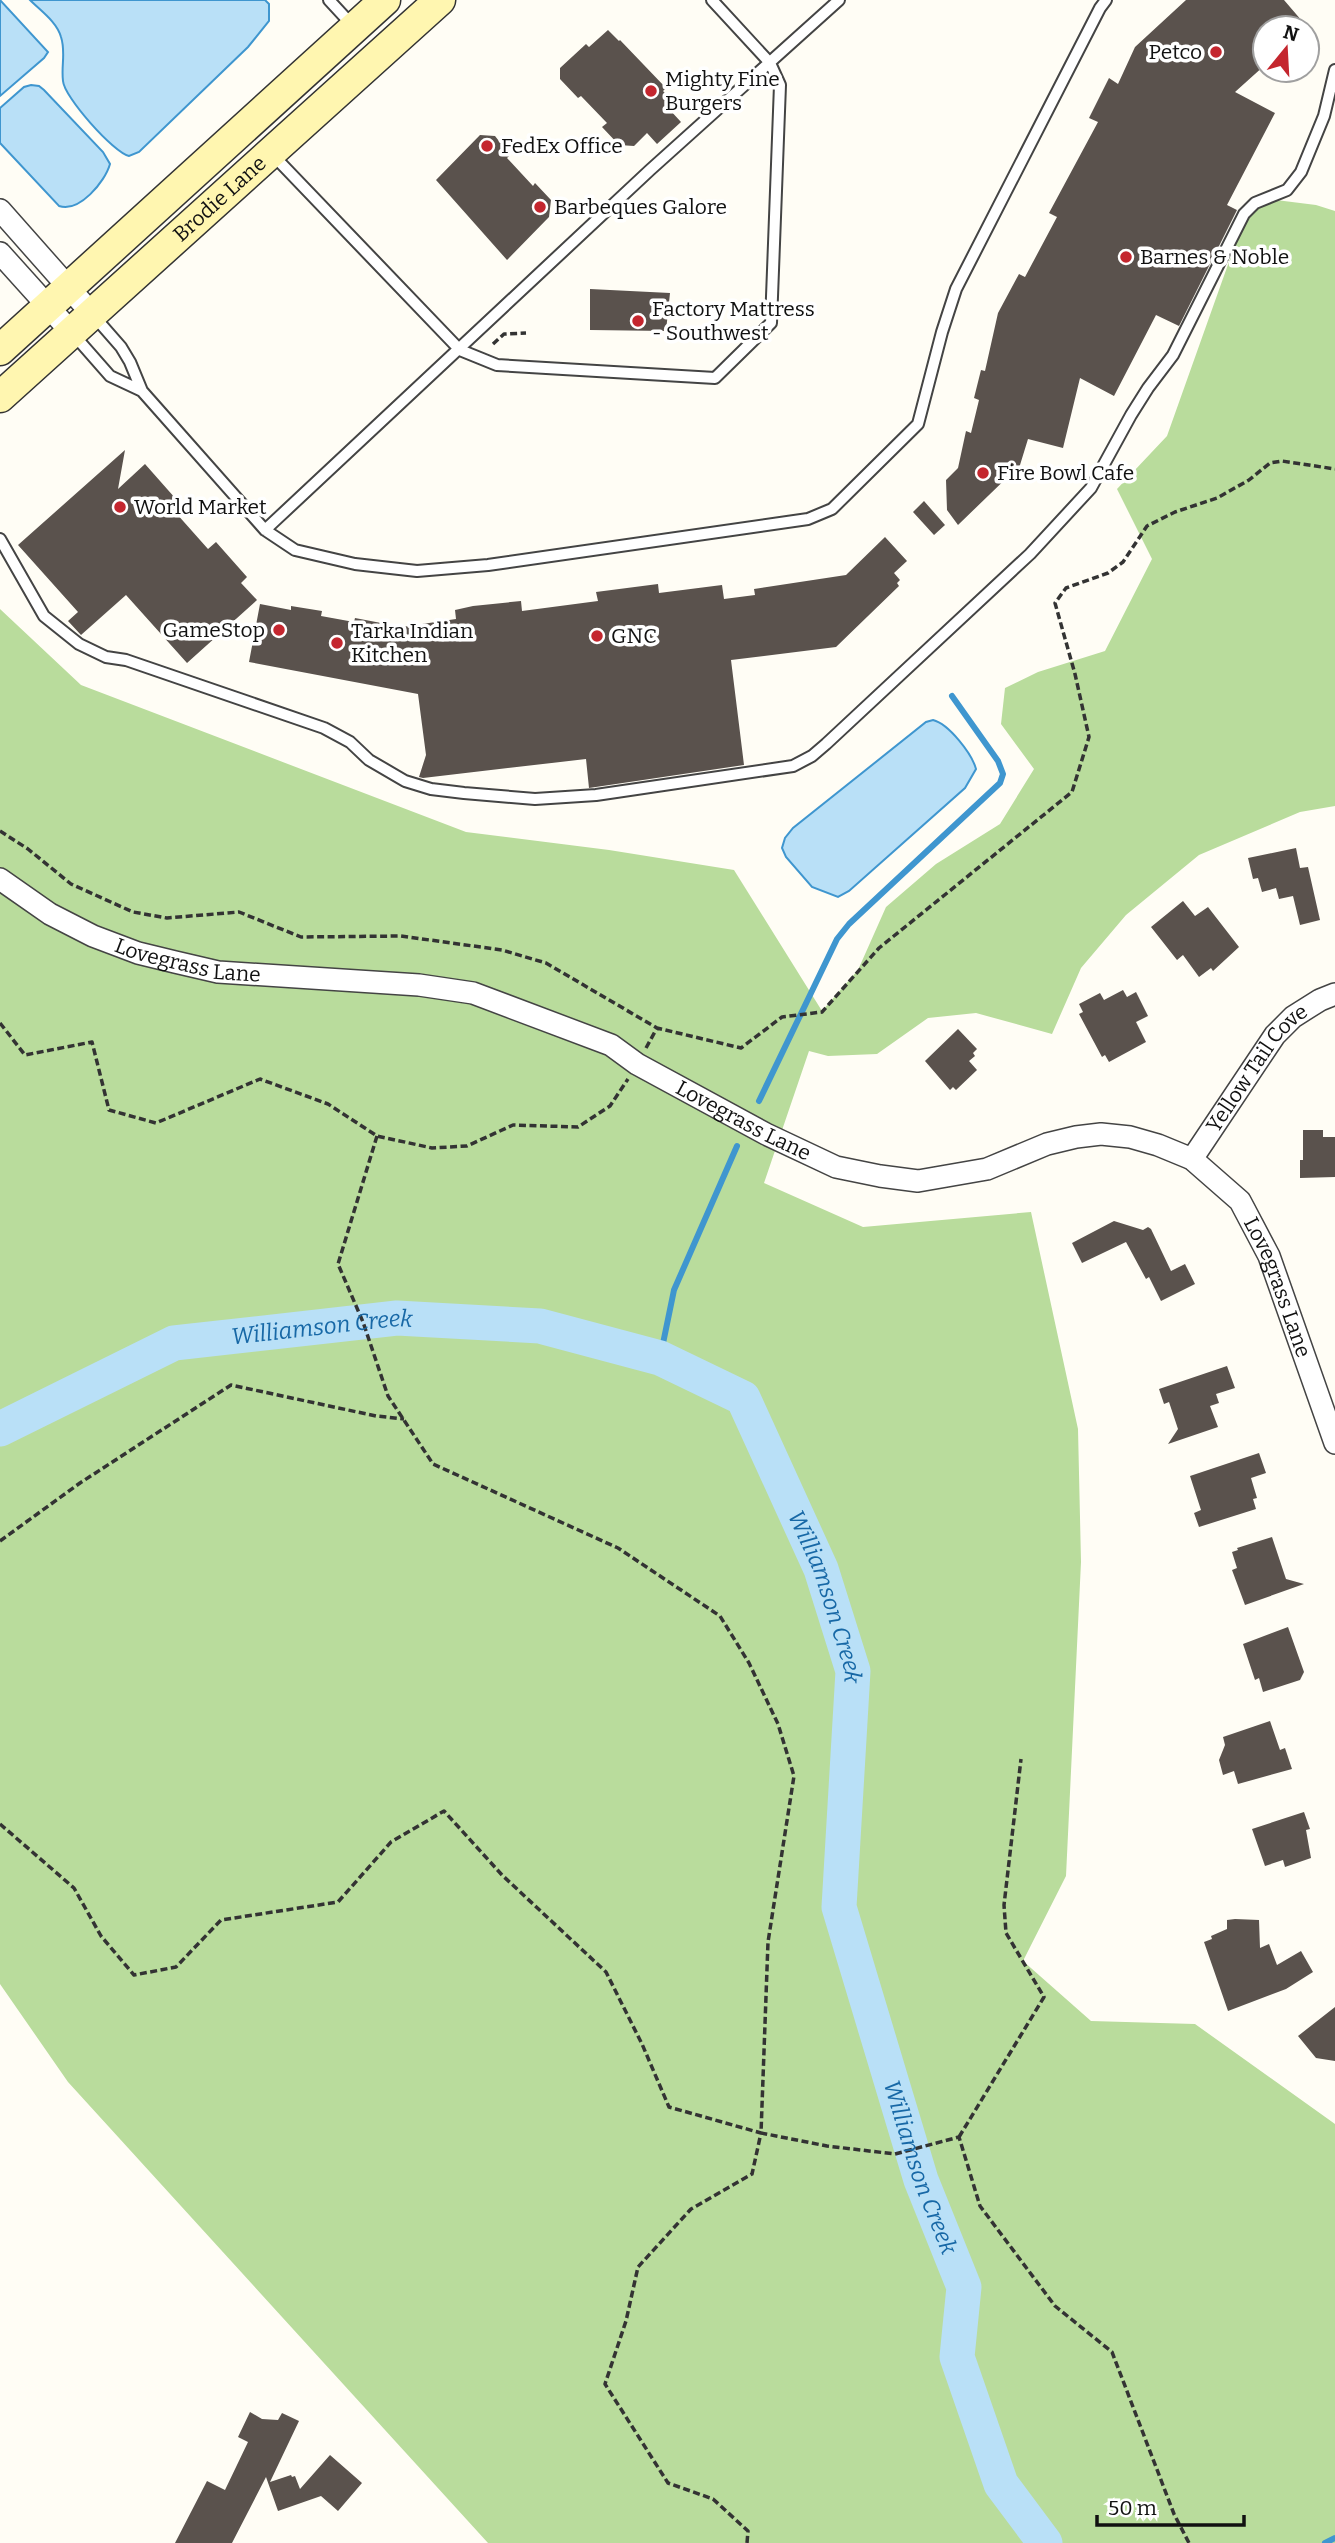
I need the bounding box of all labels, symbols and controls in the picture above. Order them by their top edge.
north arrow [1251,14,1321,84]
text: N [1281,20,1302,47]
place label: Petco [1149,39,1202,65]
marker: Petco [1208,44,1224,60]
place label: Mighty Fine Burgers [665,66,780,116]
marker: Mighty Fine Burgers [643,83,659,99]
place label: FedEx Office [501,133,623,159]
marker: FedEx Office [479,138,495,154]
street label: Brodie Lane [168,150,272,247]
place label: Barbeques Galore [554,194,727,220]
marker: Barbeques Galore [532,199,548,215]
place label: Barnes & Noble [1140,244,1289,270]
marker: Barnes & Noble [1118,249,1134,265]
place label: Factory Mattress - Southwest [652,296,815,346]
marker: Factory Mattress - Southwest [630,313,646,329]
place label: Fire Bowl Cafe [997,460,1134,486]
marker: Fire Bowl Cafe [975,465,991,481]
place label: World Market [134,494,267,520]
marker: World Market [112,499,128,515]
place label: GameStop [163,617,265,643]
place label: Tarka Indian Kitchen [351,618,473,668]
marker: GameStop [271,622,287,638]
place label: GNC [611,623,657,649]
marker: GNC [589,628,605,644]
marker: Tarka Indian Kitchen [329,635,345,651]
street label: Lovegrass Lane [111,932,261,988]
street label: Yellow Tail Cove [1201,998,1312,1137]
street label: Lovegrass Lane [671,1075,815,1166]
street label: Lovegrass Lane [1238,1213,1317,1361]
water label: Williamson Creek [230,1304,414,1350]
water label: Williamson Creek [782,1506,867,1685]
water label: Williamson Creek [878,2077,964,2259]
scale bar [1097,2484,1244,2528]
text: 50 m [1108,2495,1157,2521]

